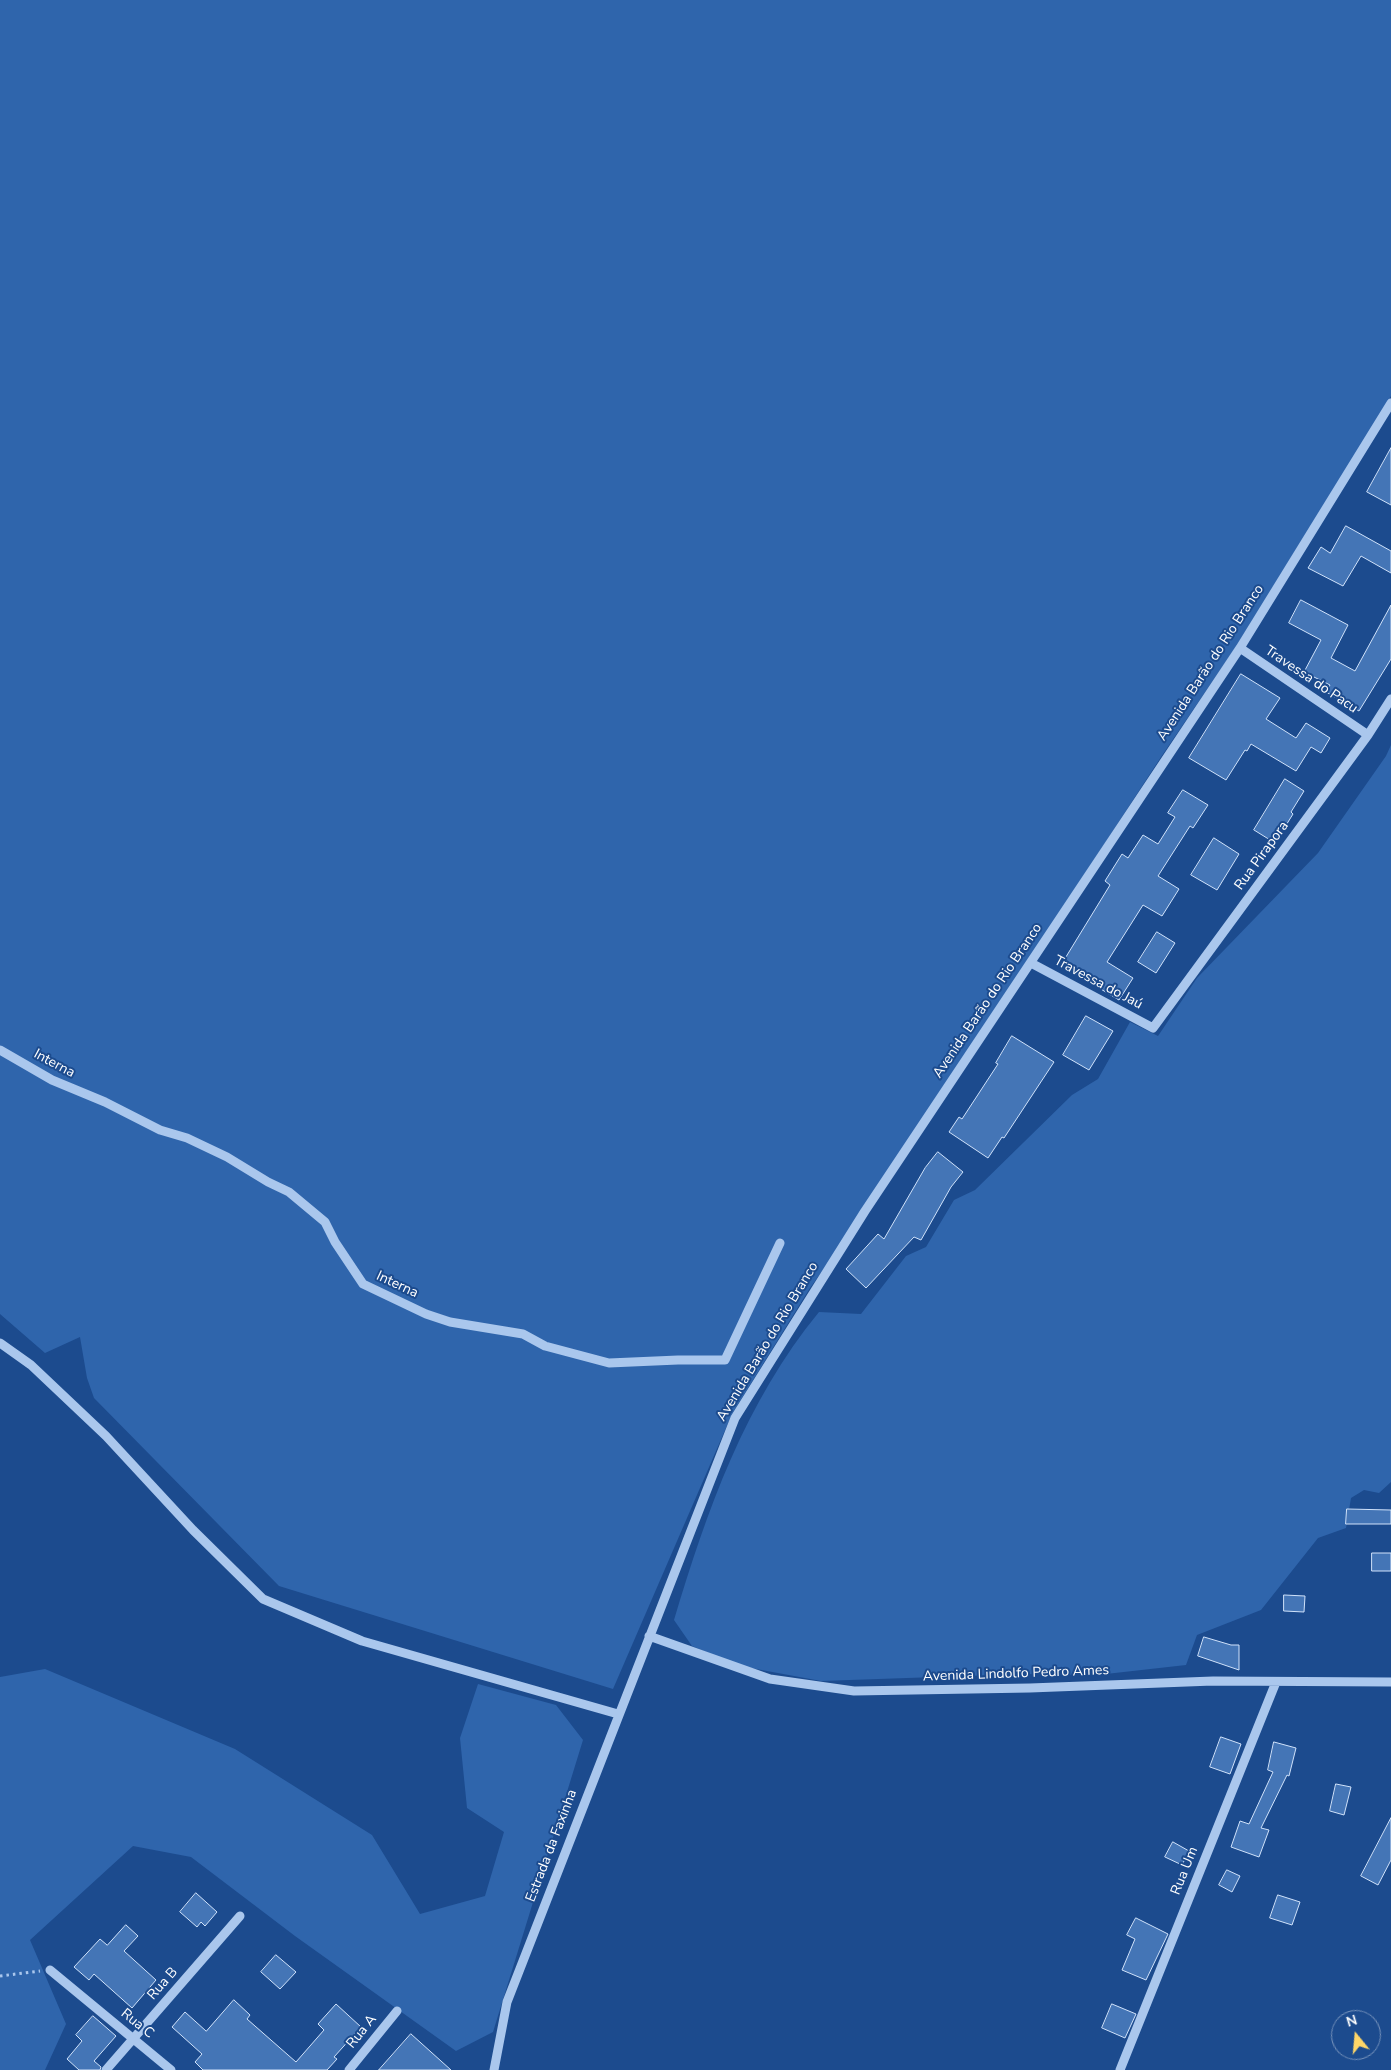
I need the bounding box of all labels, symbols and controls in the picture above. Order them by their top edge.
street label: Avenida Barão do Rio Branco [1154,582,1268,744]
street label: Travessa do Pacu [1261,643,1361,717]
street label: Rua Pirapora [1231,818,1293,894]
street label: Avenida Barão do Rio Branco [930,921,1046,1081]
street label: Travessa do Jaú [1051,953,1145,1013]
street label: Interna [31,1046,77,1082]
street label: Avenida Barão do Rio Branco [714,1259,822,1425]
street label: Interna [373,1268,421,1302]
street label: Avenida Lindolfo Pedro Ames [923,1662,1109,1686]
street label: Estrada da Faxinha [523,1787,581,1905]
street label: Rua Um [1168,1844,1202,1898]
street label: Rua B [144,1964,182,2004]
street label: Rua C [117,2006,157,2042]
north arrow [1331,2010,1381,2060]
text: N [1344,2011,1360,2032]
street label: Rua A [343,2012,381,2052]

